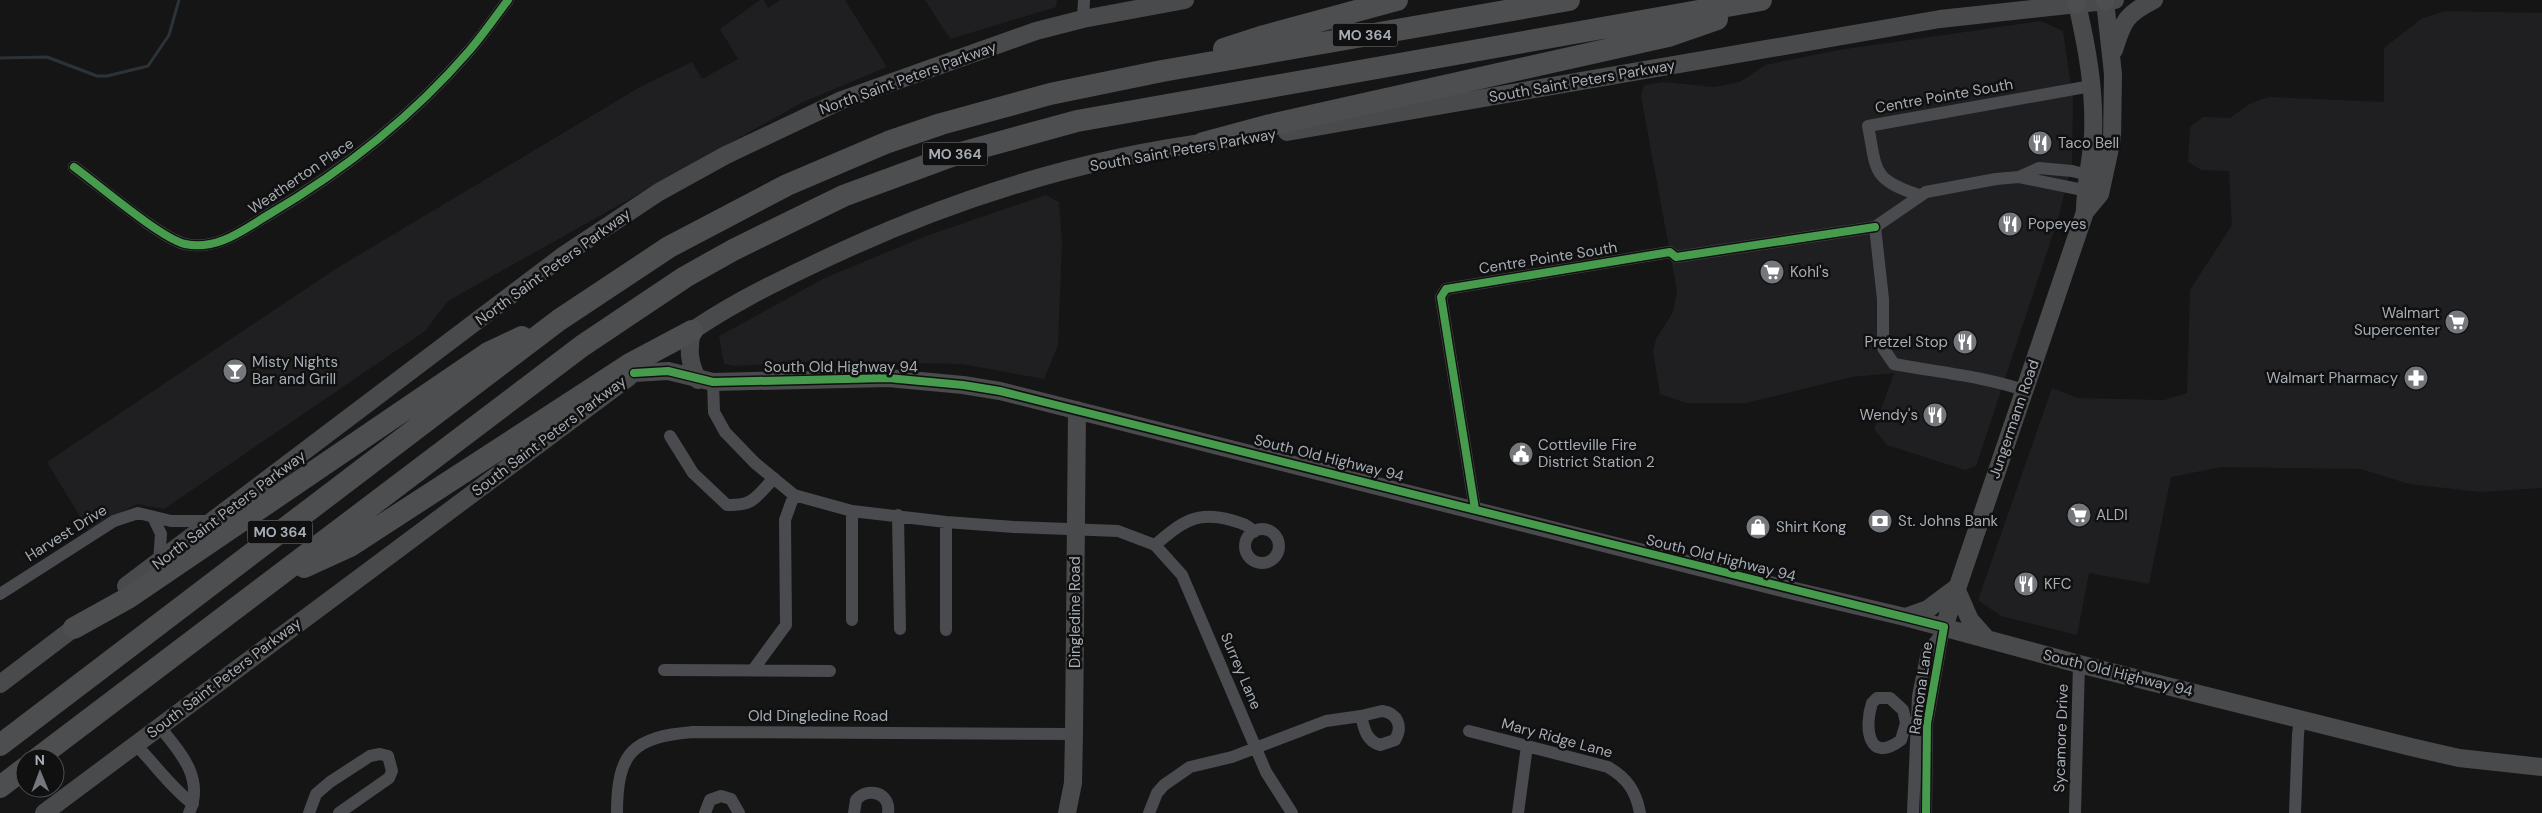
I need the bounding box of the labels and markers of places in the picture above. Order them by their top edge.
restaurant icon: Taco Bell [2027,130,2053,156]
place label: Taco Bell [2058,133,2119,153]
restaurant icon: Popeyes [1997,211,2023,237]
place label: Popeyes [2028,214,2086,234]
supermarket icon: Kohl's [1759,259,1785,285]
place label: Kohl's [1790,262,1829,282]
place label: Walmart Supercenter [2354,303,2440,340]
supermarket icon: Walmart Supercenter [2444,309,2470,335]
restaurant icon: Pretzel Stop [1952,329,1978,355]
place label: Pretzel Stop [1865,332,1948,352]
place label: Misty Nights Bar and Grill [252,352,338,389]
bar icon: Misty Nights Bar and Grill [222,358,248,384]
pharmacy icon: Walmart Pharmacy [2403,365,2429,391]
place label: Walmart Pharmacy [2266,368,2399,388]
restaurant icon: Wendy's [1922,402,1948,428]
place label: Wendy's [1859,405,1918,425]
place label: Cottleville Fire District Station 2 [1538,435,1655,472]
public building icon: Cottleville Fire District Station 2 [1508,441,1534,467]
supermarket icon: ALDI [2066,502,2092,528]
place label: ALDI [2096,505,2128,525]
bank icon: St. Johns Bank [1867,508,1893,534]
place label: St. Johns Bank [1898,511,1999,531]
shop icon: Shirt Kong [1745,514,1771,540]
place label: Shirt Kong [1776,517,1847,537]
restaurant icon: KFC [2013,571,2039,597]
place label: KFC [2044,574,2072,594]

